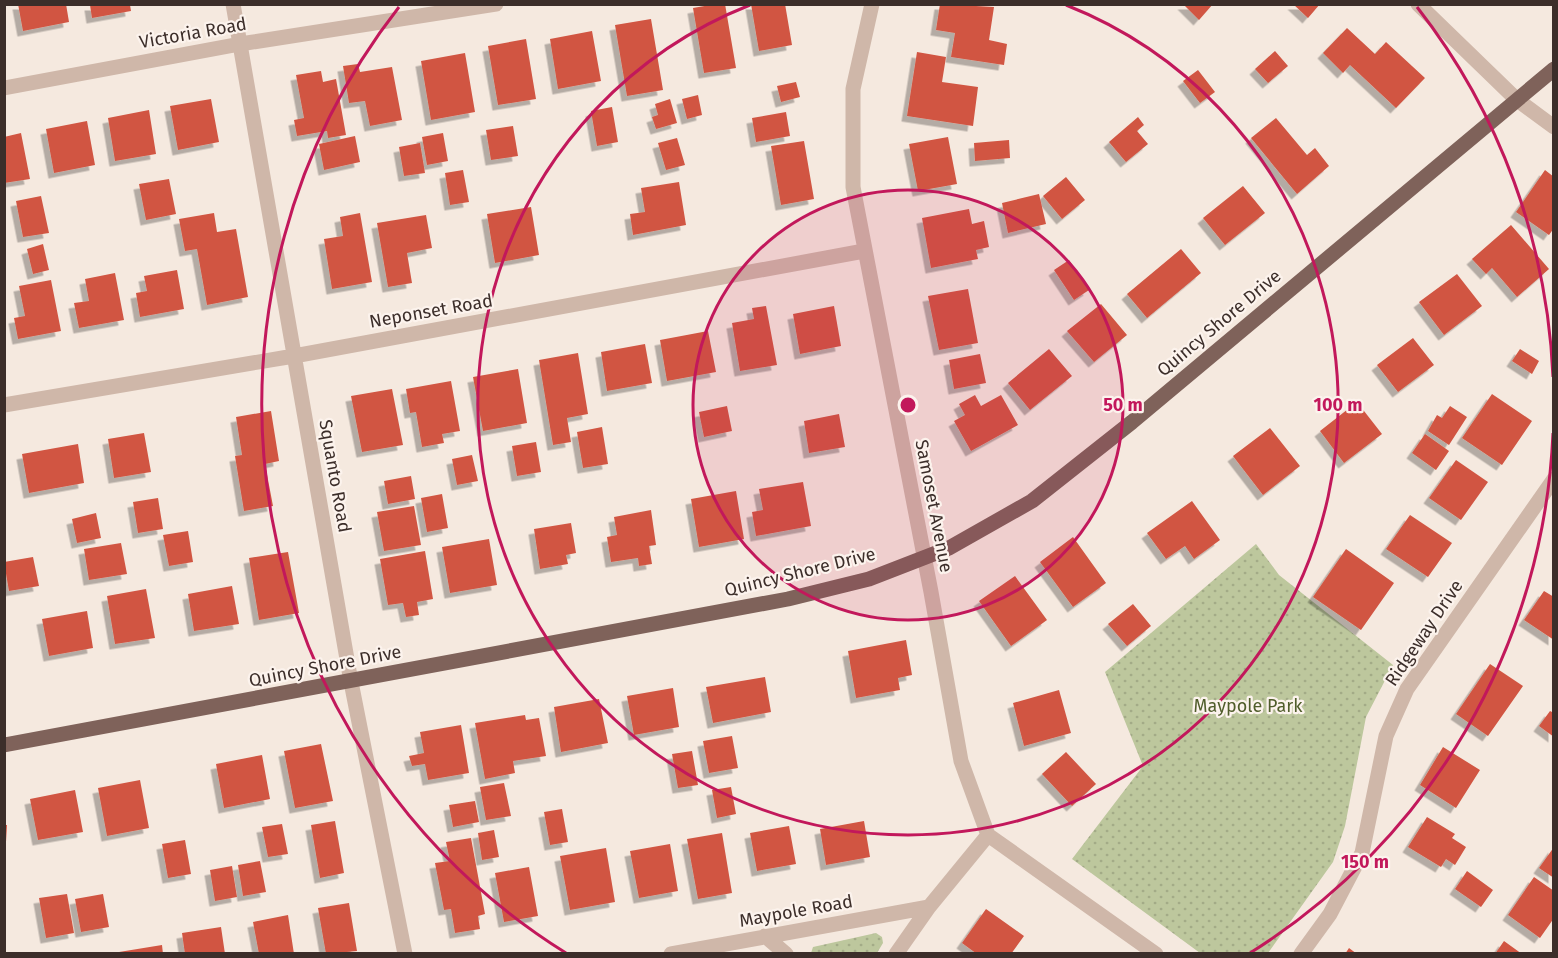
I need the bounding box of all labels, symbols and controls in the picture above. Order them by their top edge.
street label: Victoria Road [138,13,248,53]
street label: Quincy Shore Drive [1153,265,1285,381]
street label: Neponset Road [368,289,494,333]
text: 50 m [1103,394,1143,416]
text: 100 m [1314,394,1362,416]
centre of rings [898,395,918,415]
street label: Squanto Road [314,418,356,534]
street label: Samoset Avenue [910,438,958,574]
street label: Quincy Shore Drive [722,543,878,601]
street label: Ridgeway Drive [1380,576,1468,690]
street label: Quincy Shore Drive [247,640,403,692]
park label: Maypole Park [1194,695,1303,717]
text: 150 m [1341,851,1389,873]
street label: Maypole Road [738,890,854,932]

